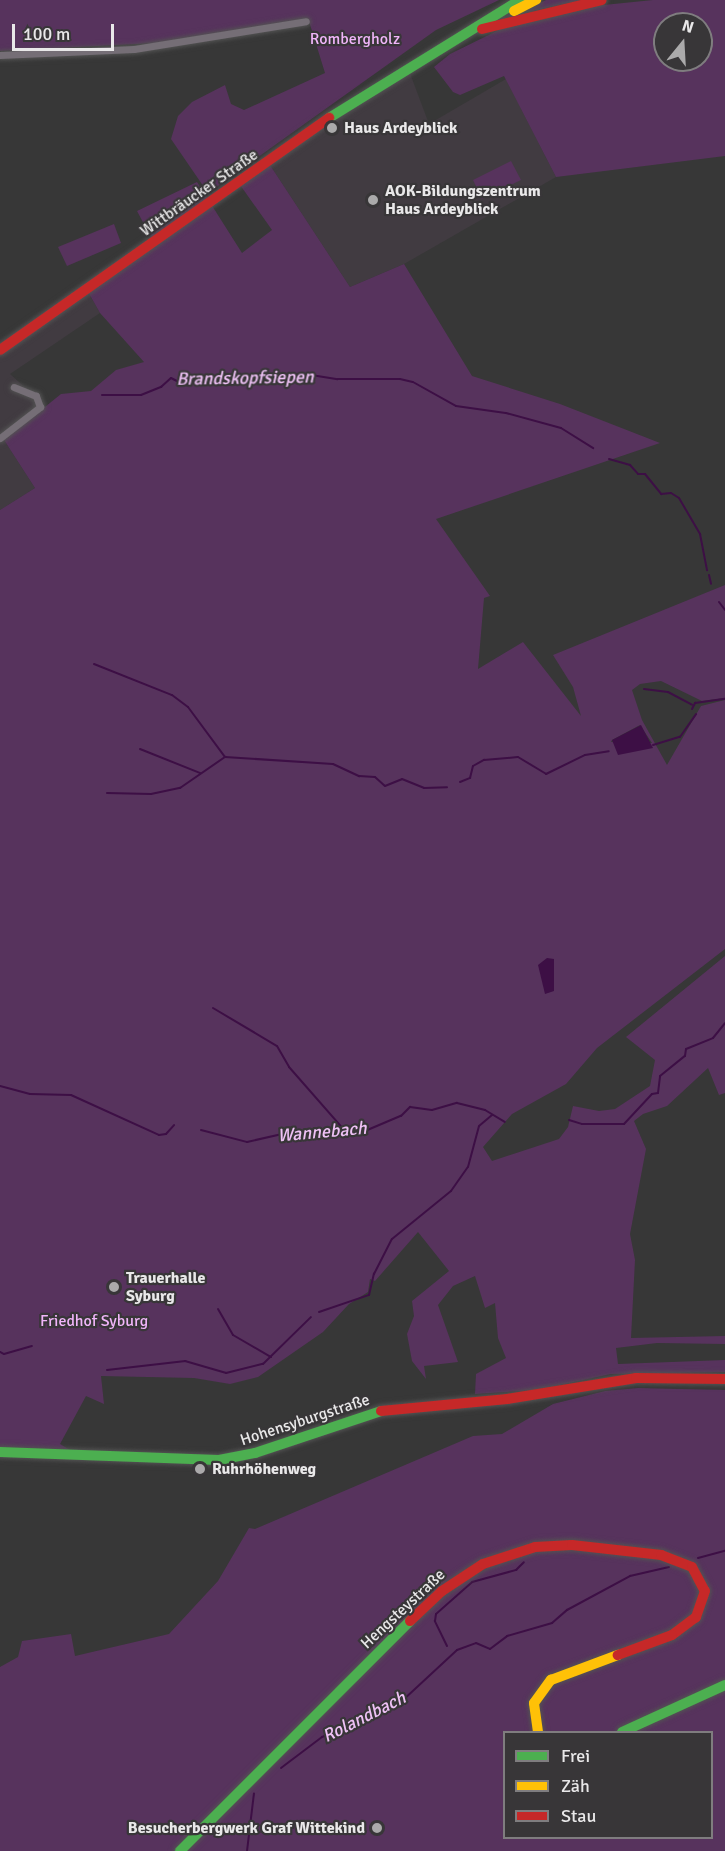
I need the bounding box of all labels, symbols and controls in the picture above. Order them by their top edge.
scale bar [15,12,117,50]
north arrow [653,12,713,72]
text: N [680,16,696,38]
text: 100 m [23,23,70,45]
park label: Rombergholz [310,29,400,49]
place label: Haus Ardeyblick [344,118,457,138]
marker: Haus Ardeyblick [325,121,339,135]
street label: Wittbräucker Straße [136,145,262,241]
place label: AOK-Bildungszentrum Haus Ardeyblick [385,181,541,219]
marker: AOK-Bildungszentrum Haus Ardeyblick [366,193,380,207]
water label: Brandskopfsiepen [176,366,314,390]
water label: Wannebach [277,1117,367,1147]
place label: Trauerhalle Syburg [126,1268,205,1306]
marker: Trauerhalle Syburg [107,1280,121,1294]
park label: Friedhof Syburg [40,1311,148,1331]
street label: Hohensyburgstraße [238,1390,372,1450]
place label: Ruhrhöhenweg [212,1459,316,1479]
marker: Ruhrhöhenweg [193,1462,207,1476]
street label: Hengsteystraße [357,1565,449,1653]
water label: Rolandbach [319,1687,409,1747]
legend [503,1731,713,1839]
text: Frei [561,1745,590,1767]
text: Zäh [561,1775,590,1797]
text: Stau [561,1805,596,1827]
place label: Besucherbergwerk Graf Wittekind [128,1818,365,1838]
marker: Besucherbergwerk Graf Wittekind [370,1821,384,1835]

